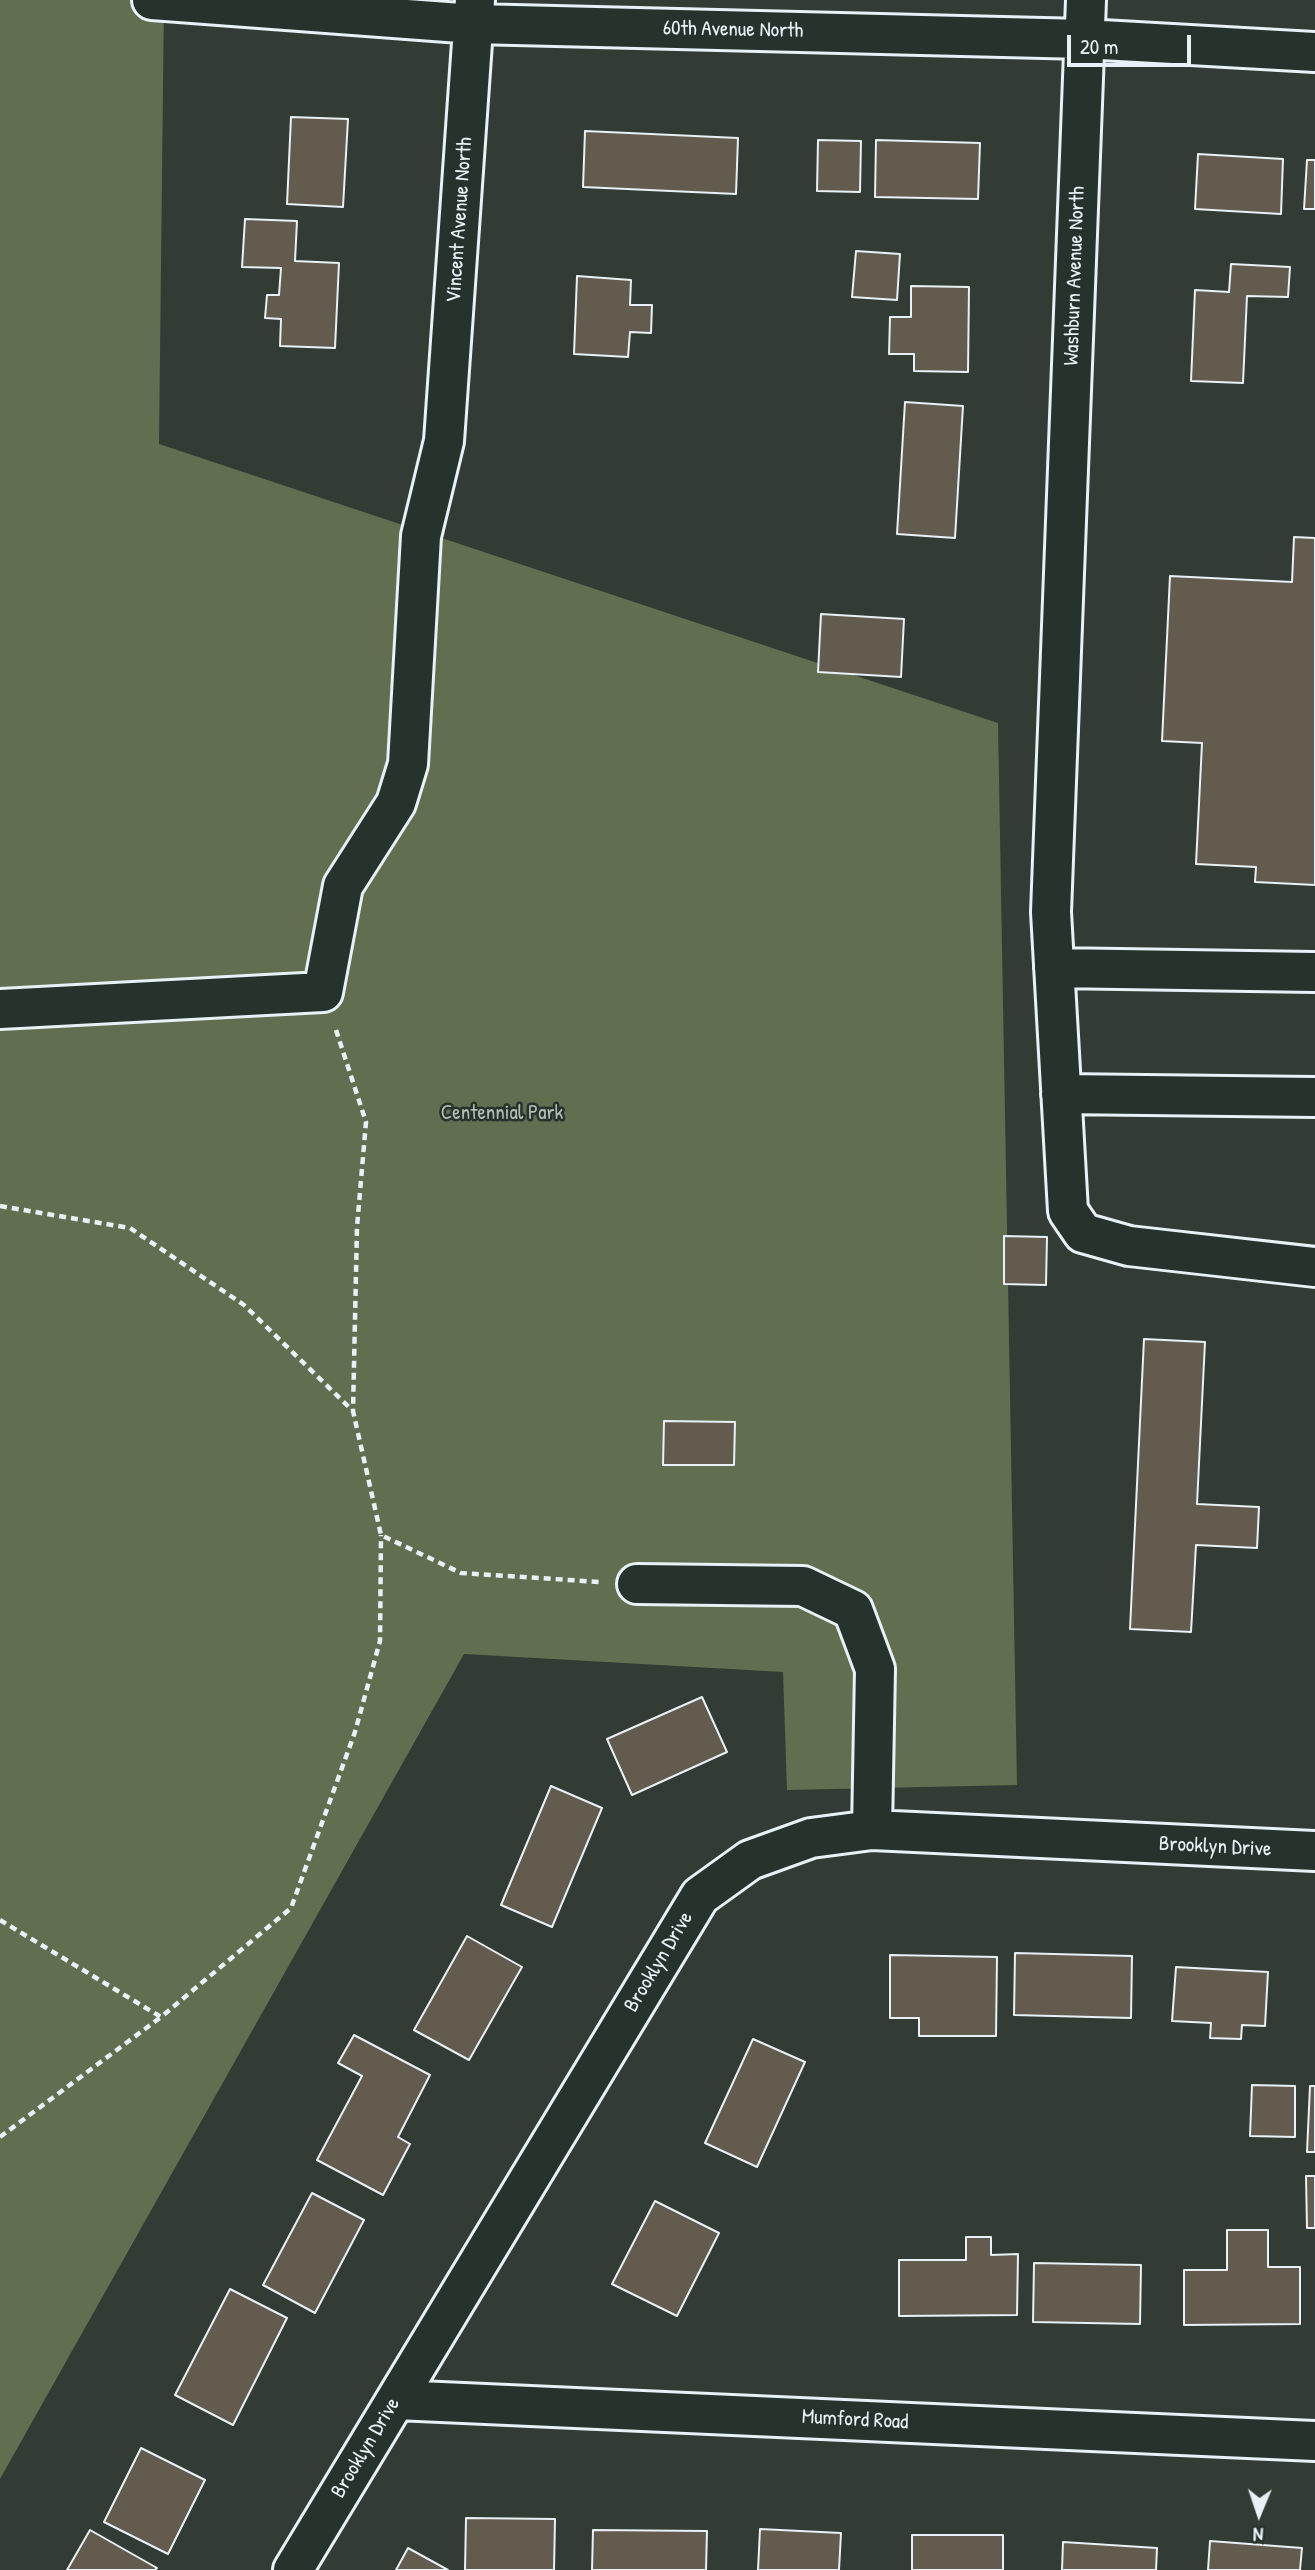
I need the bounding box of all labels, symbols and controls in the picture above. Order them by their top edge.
street label: 60th Avenue North [663,16,803,44]
scale bar [1070,21,1194,65]
text: 20 m [1080,32,1118,61]
street label: Vincent Avenue North [442,136,478,304]
street label: Washburn Avenue North [1059,186,1091,366]
park label: Centennial Park [441,1100,563,1126]
street label: Brooklyn Drive [1158,1831,1272,1863]
street label: Brooklyn Drive [619,1907,699,2017]
street label: Brooklyn Drive [326,2393,406,2503]
street label: Mumford Road [801,2405,909,2435]
north arrow [1224,2479,1294,2549]
text: N [1253,2522,1264,2548]

